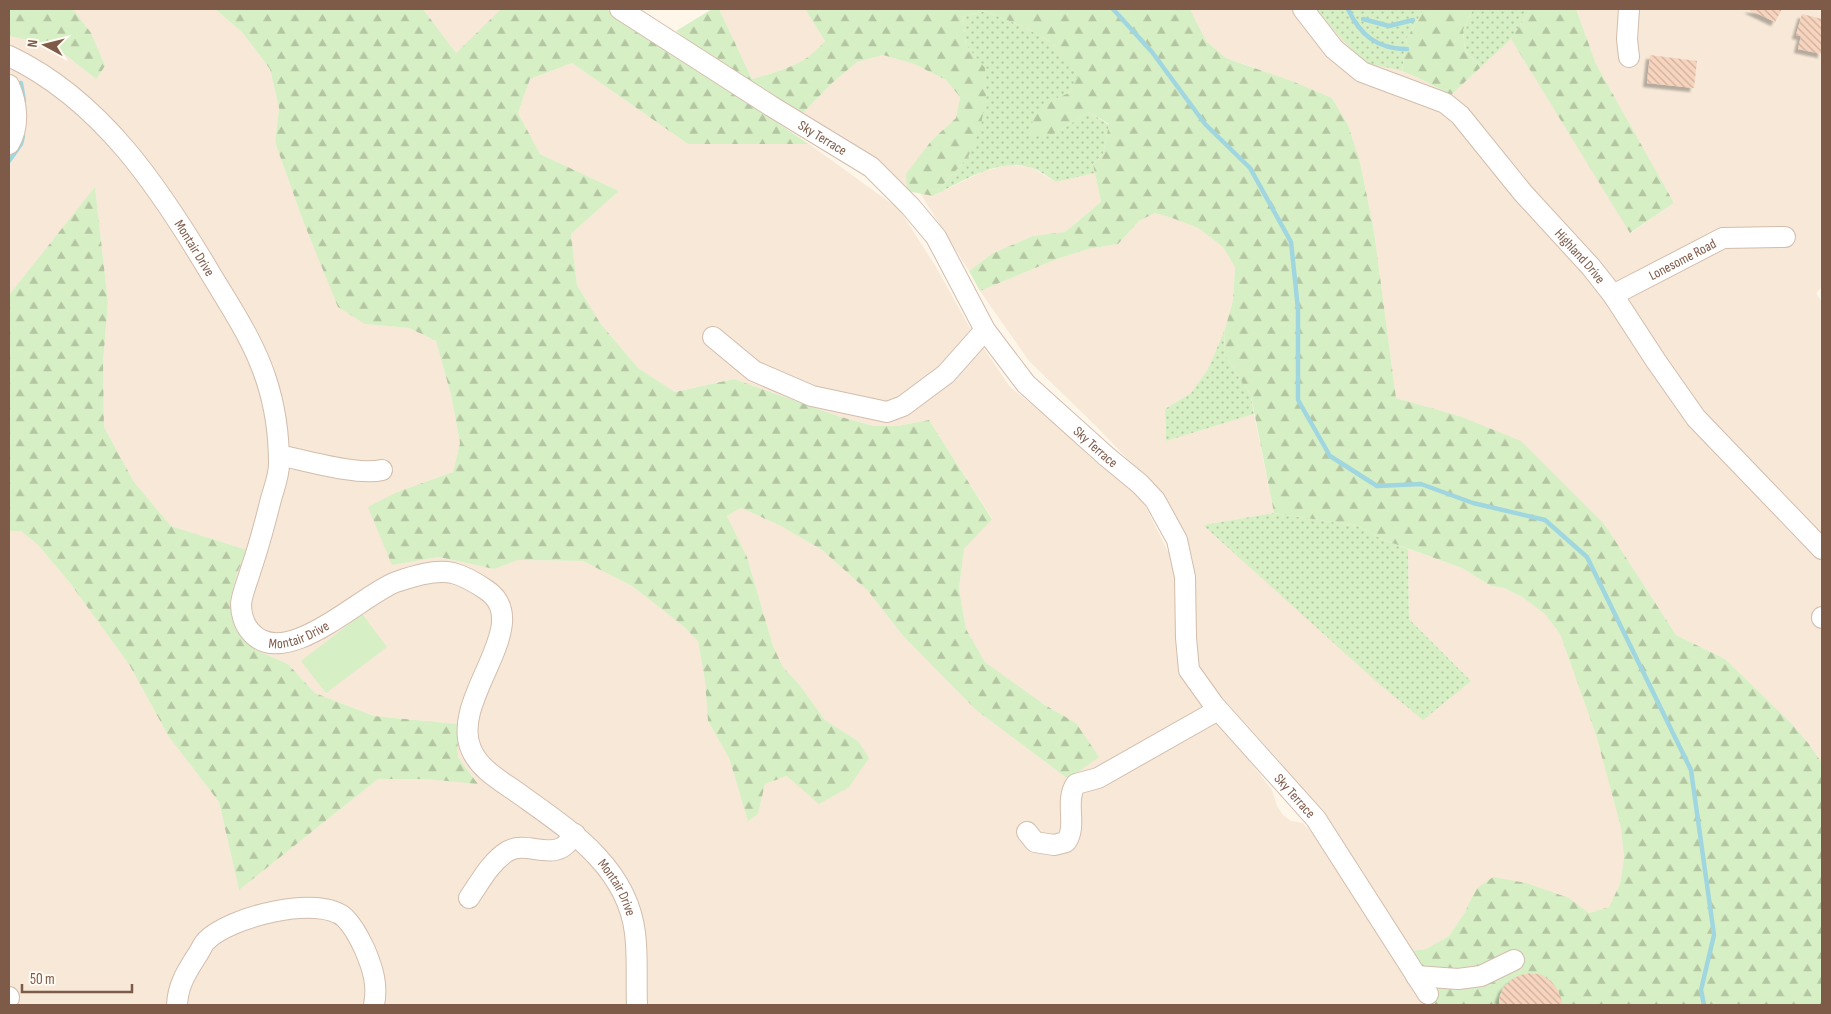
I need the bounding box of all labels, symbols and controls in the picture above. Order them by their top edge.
north arrow [20,20,70,70]
text: N [24,39,41,48]
street label: Sky Terrace [795,116,850,159]
street label: Montair Drive [171,216,219,279]
street label: Highland Drive [1551,225,1609,287]
street label: Lonesome Road [1646,235,1719,284]
street label: Sky Terrace [1070,422,1122,471]
street label: Montair Drive [268,617,332,652]
street label: Sky Terrace [1271,770,1319,821]
street label: Montair Drive [594,855,640,918]
scale bar [22,962,132,994]
text: 50 m [30,970,55,989]

